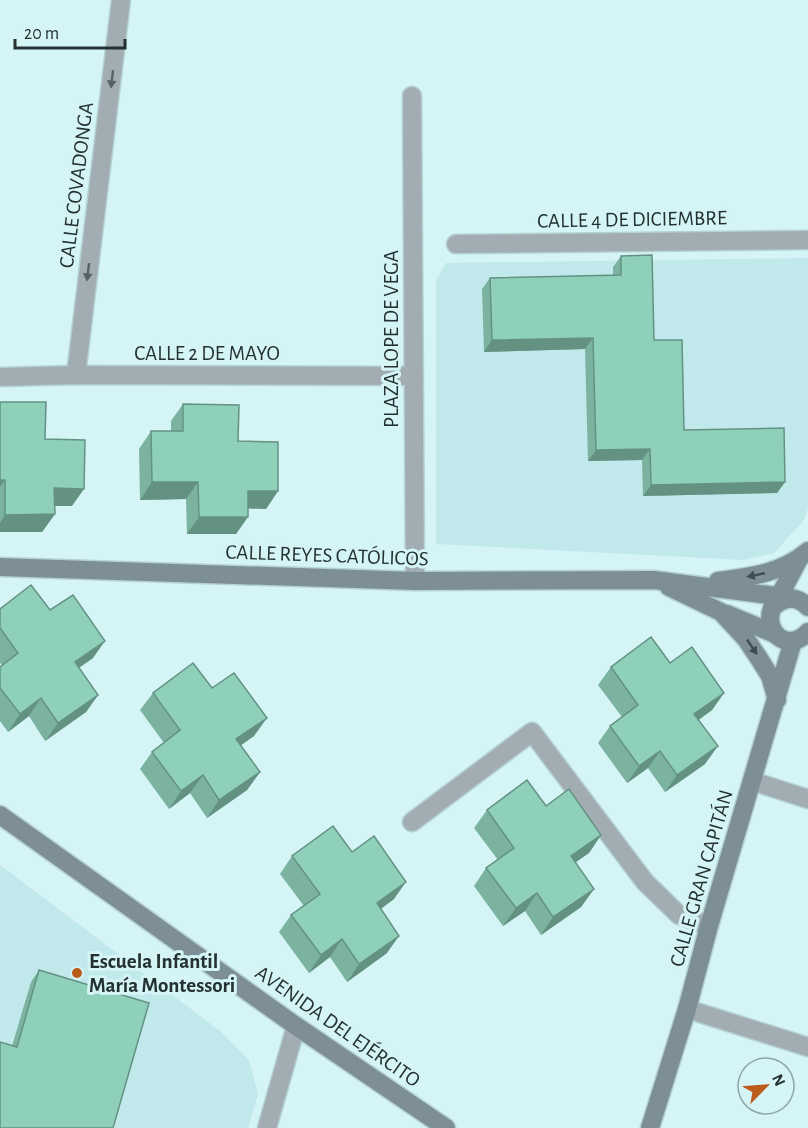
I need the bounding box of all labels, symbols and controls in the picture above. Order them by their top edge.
scale bar [15,12,124,50]
text: 20 m [24,25,59,43]
one-way arrow [107,69,116,88]
street label: CALLE COVADONGA [56,101,97,269]
street label: CALLE 4 DE DICIEMBRE [537,207,727,232]
street label: PLAZA LOPE DE VEGA [381,250,402,428]
one-way arrow [83,263,93,282]
street label: CALLE 2 DE MAYO [134,343,280,364]
street label: CALLE REYES CATÓLICOS [225,539,429,570]
one-way arrow [747,571,765,581]
one-way arrow [746,639,757,656]
street label: CALLE GRAN CAPITÁN [664,787,737,969]
place label: Escuela Infantil María Montessori [89,951,235,996]
street label: AVENIDA DEL EJÉRCITO [252,960,425,1091]
marker: Escuela Infantil María Montessori [70,966,84,980]
north arrow [736,1056,796,1116]
text: N [769,1072,788,1089]

